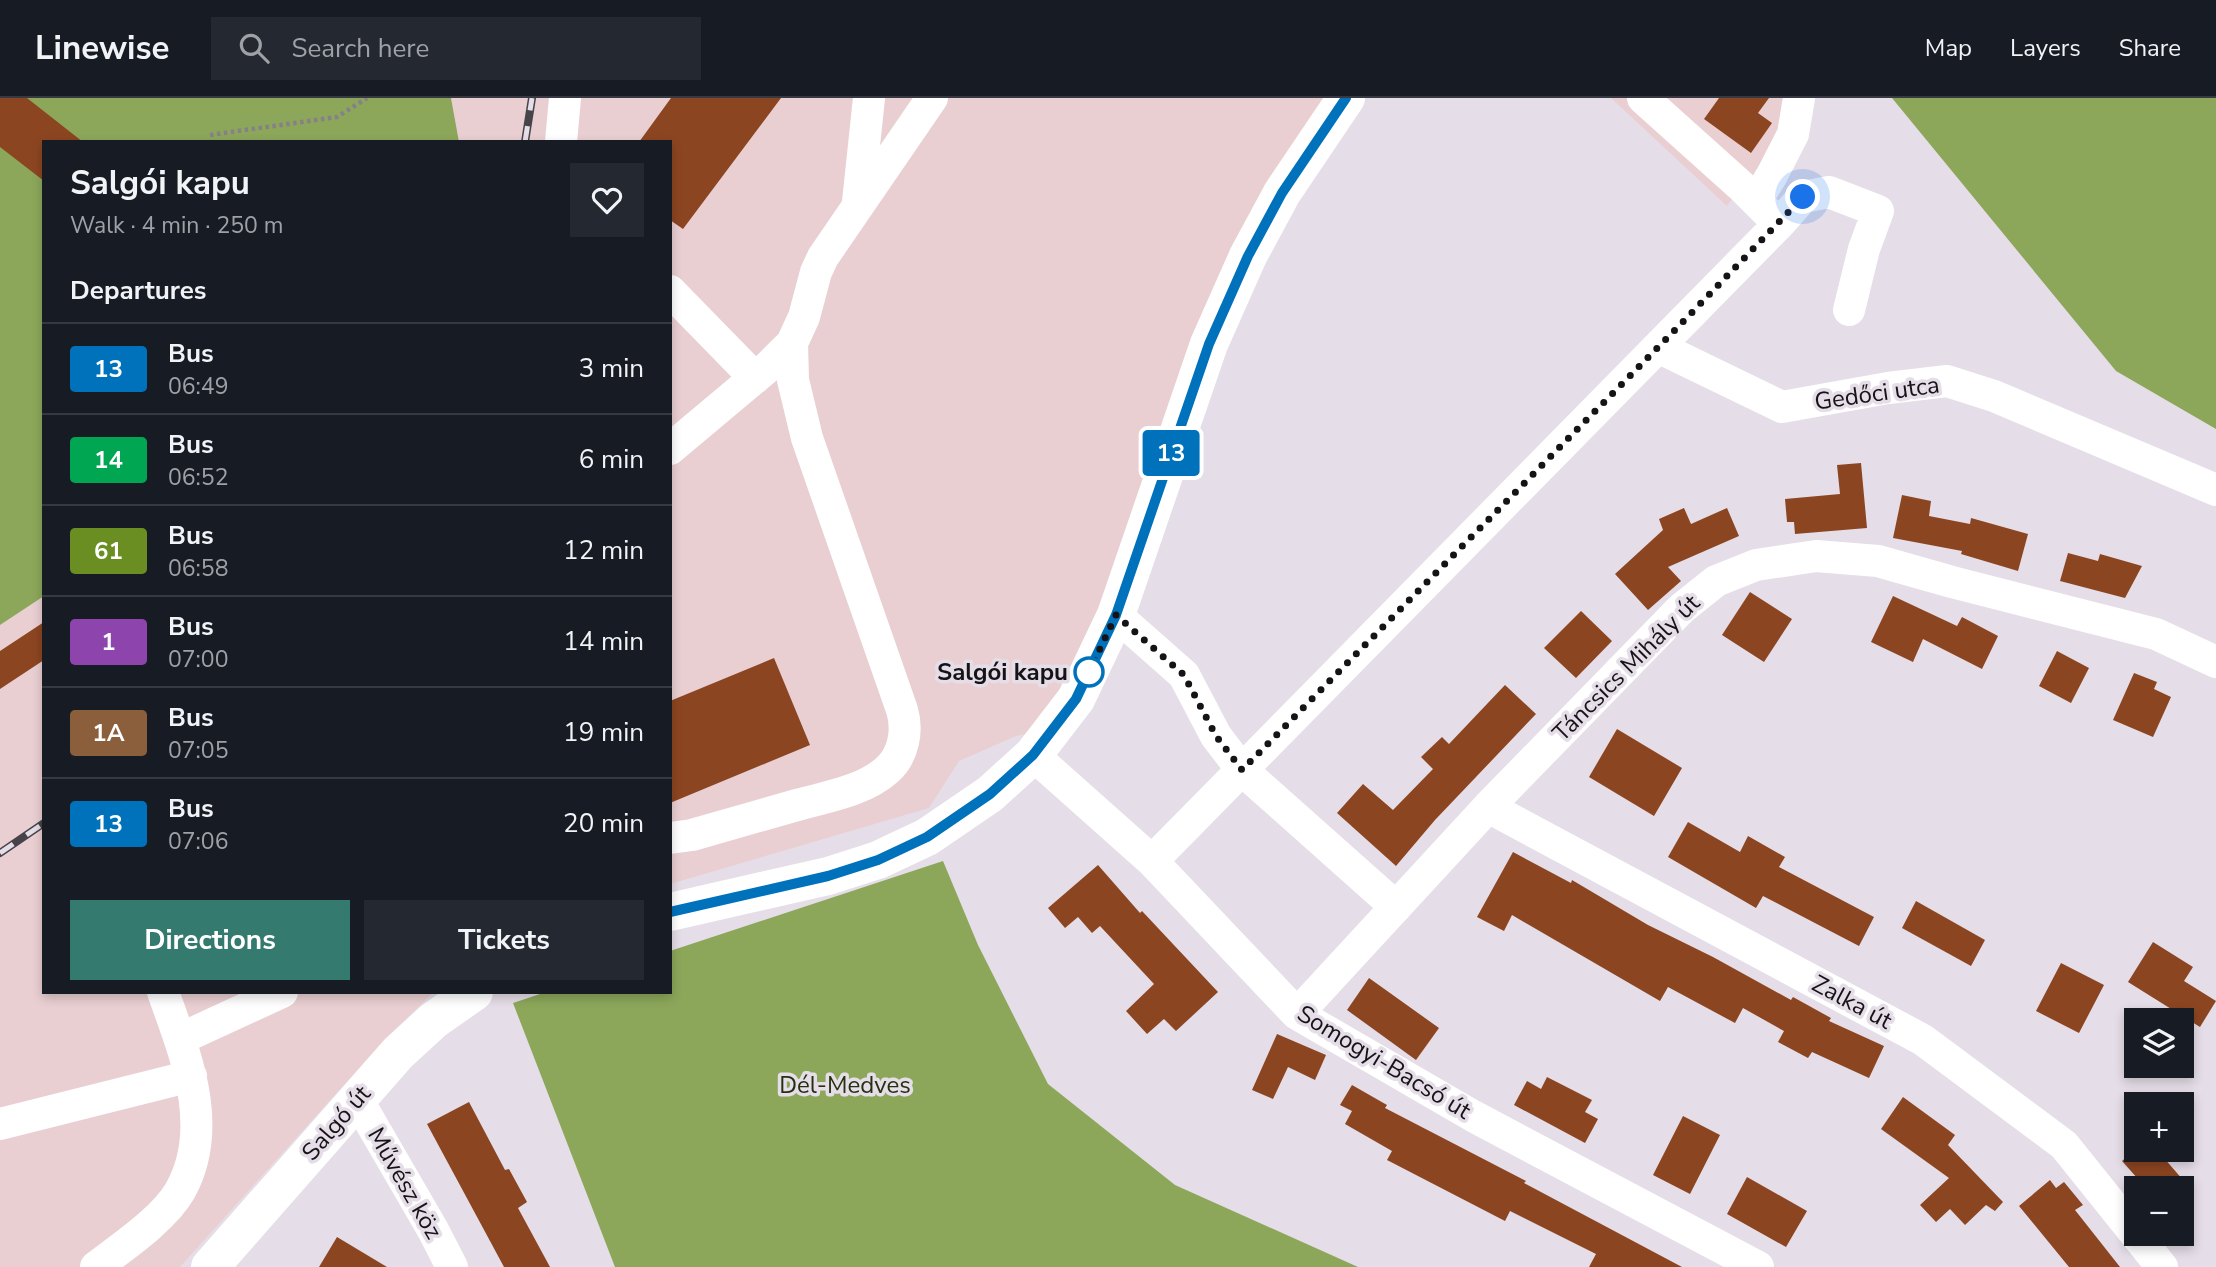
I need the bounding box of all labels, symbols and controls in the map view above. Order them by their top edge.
search box [211,17,701,80]
text: Linewise [35,26,169,71]
icon: search [235,29,273,67]
text: Search here [291,31,429,66]
text: Map [1925,32,1972,64]
text: Layers [2010,32,2081,64]
text: Share [2119,32,2181,64]
text: Salgói kapu [70,161,250,206]
button: heart [570,163,644,237]
your location [1785,179,1820,214]
text: Walk · 4 min · 250 m [70,210,283,241]
text: Departures [70,273,206,308]
text: Bus [168,336,214,371]
text: 3 min [579,351,644,386]
text: 13 [94,353,123,385]
street label: Gedőci utca [1812,368,1942,418]
text: 06:49 [168,371,228,402]
text: Bus [168,427,214,462]
line badge: 13 [1140,430,1202,476]
text: 13 [1157,437,1185,469]
text: 6 min [579,442,644,477]
text: 14 [94,444,123,476]
text: 06:52 [168,462,228,493]
text: Bus [168,518,214,553]
text: 12 min [563,533,644,568]
text: 61 [94,535,123,567]
text: 06:58 [168,553,228,584]
street label: Táncsics Mihály út [1546,587,1707,748]
text: Bus [168,609,214,644]
text: 14 min [563,624,644,659]
text: 1 [101,626,116,658]
text: 07:00 [168,644,228,675]
place label: Salgói kapu [937,656,1068,688]
marker: Salgói kapu [1074,657,1104,687]
text: Bus [168,700,214,735]
text: 19 min [563,715,644,750]
text: 1A [92,717,125,749]
text: 07:05 [168,735,228,766]
text: Bus [168,791,214,826]
text: 20 min [563,806,644,841]
text: 13 [94,808,123,840]
text: 07:06 [168,826,228,857]
button: Directions [70,900,350,980]
button: Tickets [364,900,644,980]
street label: Zalka út [1806,968,1898,1037]
street label: Somogyi-Bacsó út [1291,998,1477,1127]
map controls [2124,1008,2194,1246]
button: layers [2124,1008,2194,1078]
park label: Dél-Medves [779,1069,911,1101]
street label: Salgó út [294,1078,378,1167]
button: + [2124,1092,2194,1162]
street label: Művész köz [360,1121,450,1245]
button: − [2124,1176,2194,1246]

